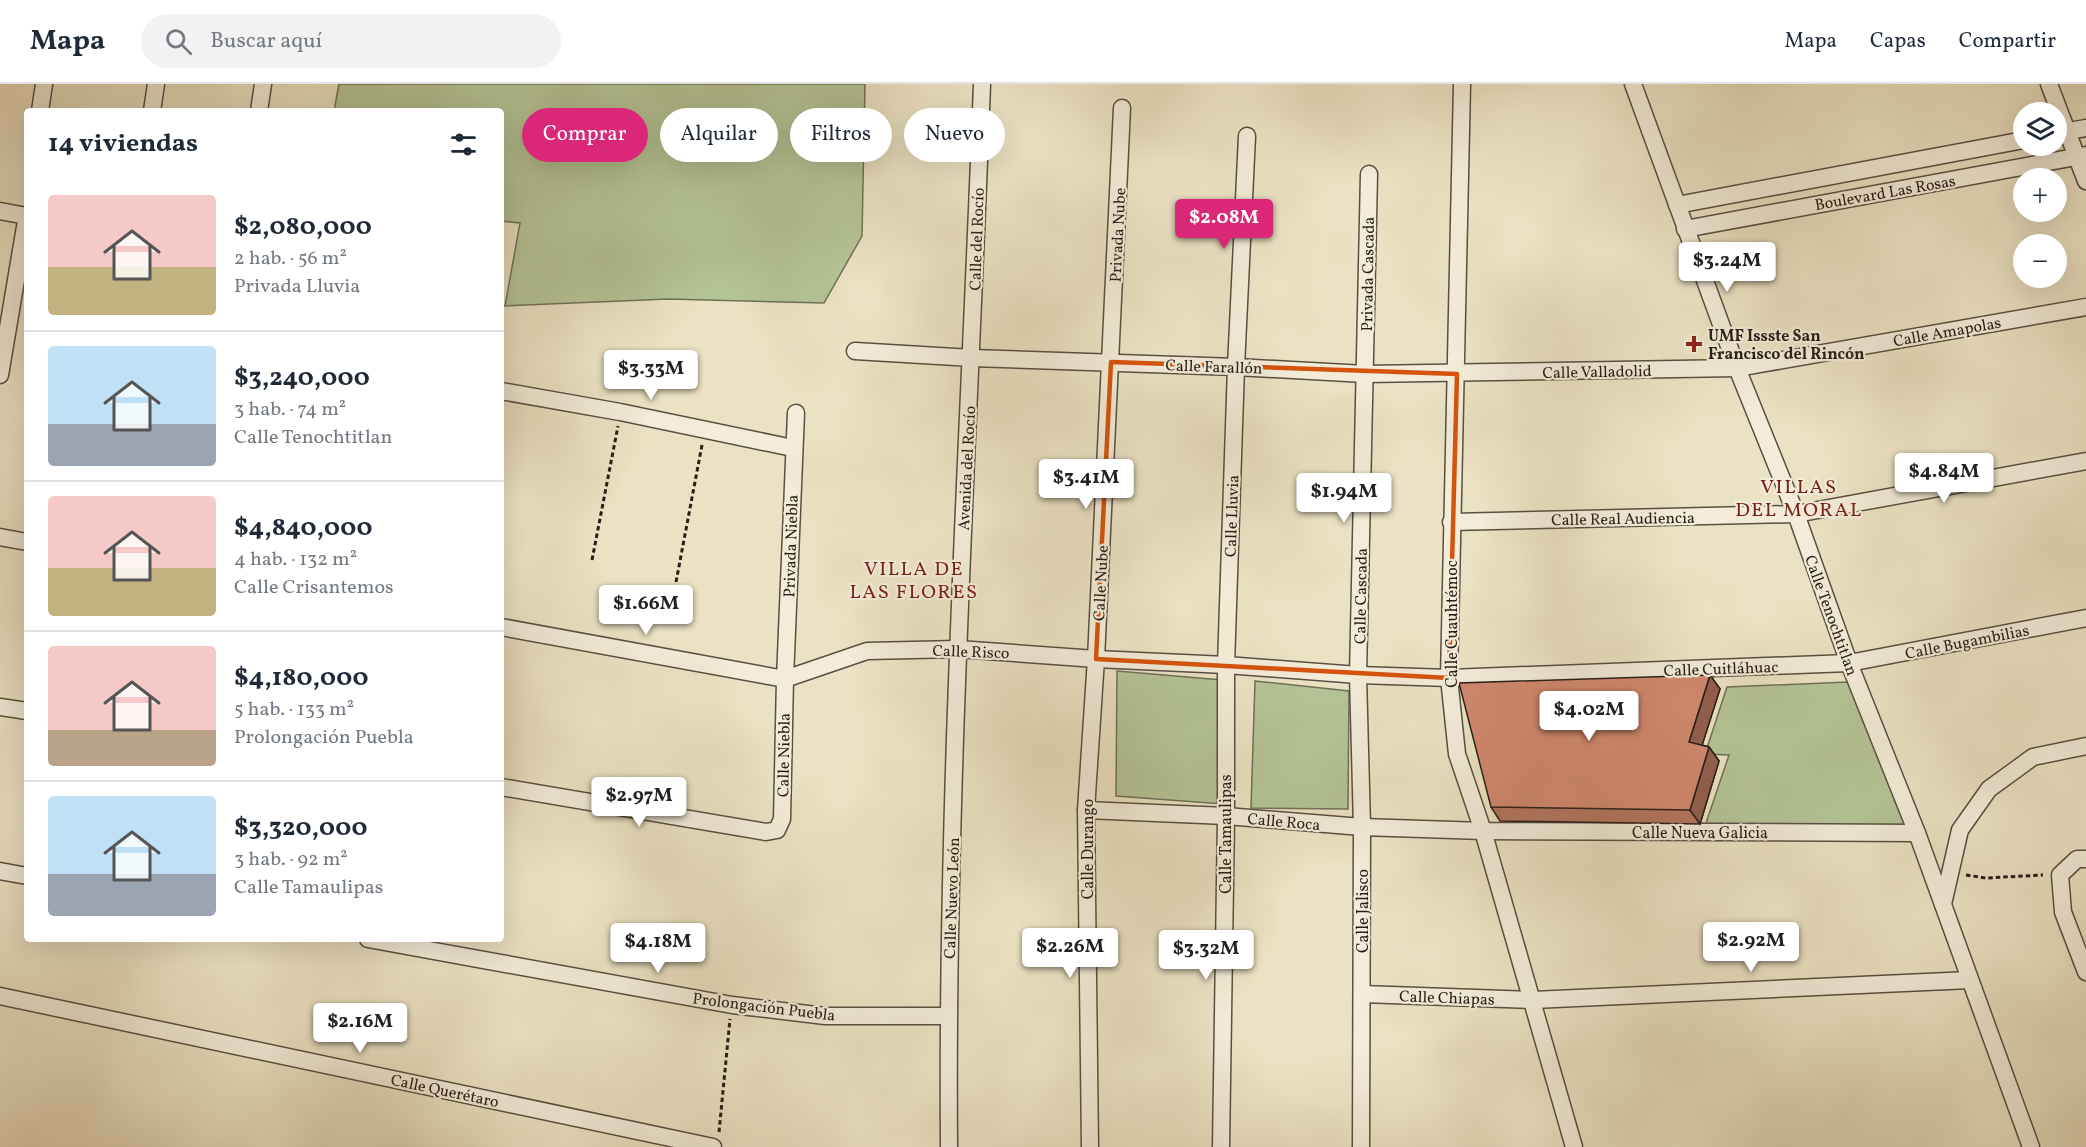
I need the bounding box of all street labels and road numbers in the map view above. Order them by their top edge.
street label: Boulevard Las Rosas [1813,171,1958,217]
street label: Calle del Rocío [965,187,991,291]
street label: Privada Nube [1106,187,1132,283]
street label: Privada Cascada [1357,216,1381,332]
street label: Calle Amapolas [1892,313,2003,353]
street label: Calle Farallón [1165,355,1263,381]
street label: Calle Valladolid [1542,361,1652,385]
street label: Avenida del Rocío [954,405,982,531]
street label: Calle Lluvia [1221,475,1245,558]
street label: Privada Niebla [779,494,805,598]
street label: Calle Real Audiencia [1551,508,1695,532]
street label: Calle Nube [1089,545,1115,622]
street label: Calle Cascada [1350,548,1374,644]
street label: Calle Tenochtitlan [1798,552,1862,679]
street label: Calle Cuauhtémoc [1442,560,1464,688]
street label: Calle Bugambilias [1903,620,2031,666]
street label: Calle Risco [932,641,1010,665]
street label: Calle Cuitláhuac [1663,657,1779,683]
street label: Calle Niebla [773,713,797,797]
street label: Calle Tamaulipas [1216,774,1238,894]
street label: Calle Durango [1078,799,1100,899]
street label: Calle Roca [1246,809,1321,837]
street label: Calle Nueva Galicia [1632,823,1768,845]
street label: Calle Nuevo León [940,837,966,959]
street label: Calle Jalisco [1353,869,1375,953]
street label: Calle Chiapas [1399,986,1495,1012]
street label: Prolongación Puebla [691,988,837,1028]
street label: Calle Querétaro [388,1070,501,1114]

